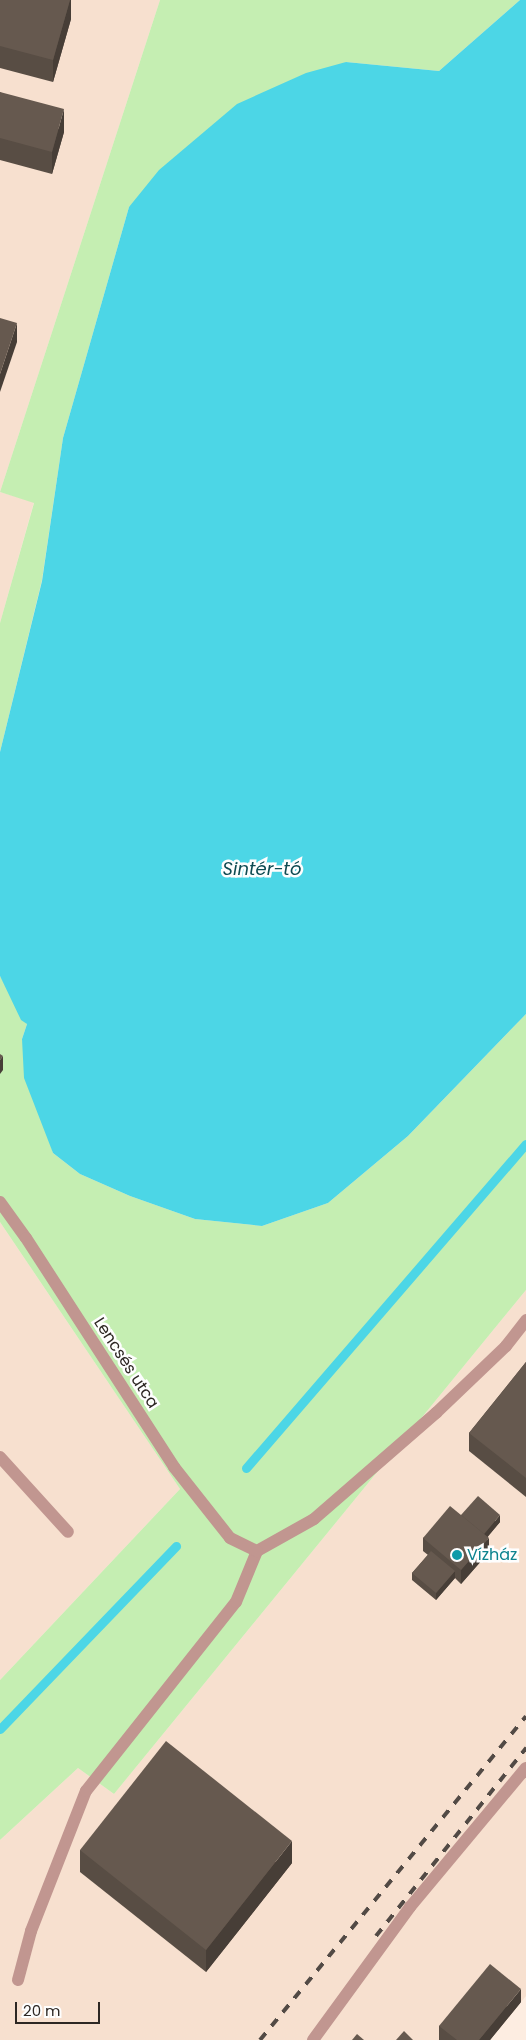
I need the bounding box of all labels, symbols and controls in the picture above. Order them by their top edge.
water label: Sintér-tó [223,858,301,880]
street label: Lencsés utca [90,1314,162,1412]
place label: Vízház [467,1545,517,1565]
marker: Vízház [451,1549,463,1561]
scale bar [18,1992,102,2024]
text: 20 m [23,2000,61,2021]

